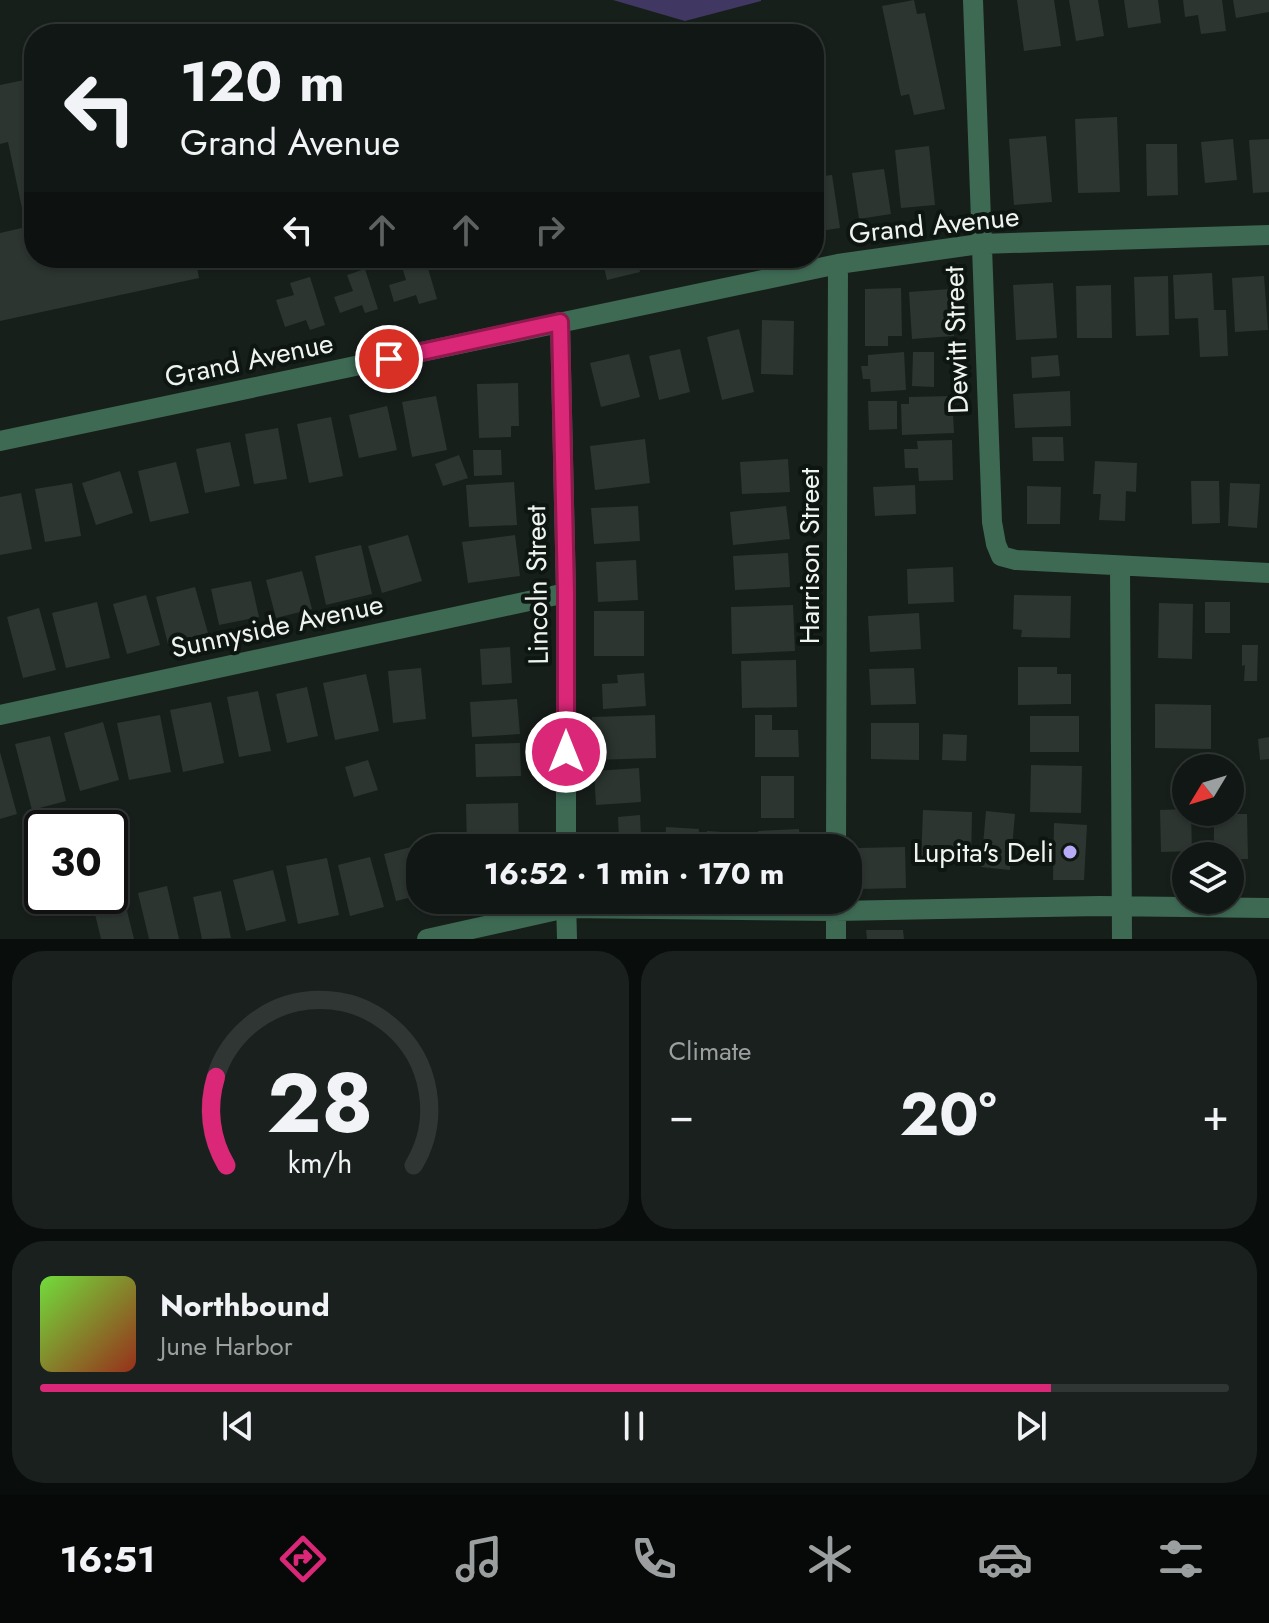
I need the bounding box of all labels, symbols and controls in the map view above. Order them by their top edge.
text: 120 m [180,41,345,122]
icon: left [48,56,152,160]
text: Grand Avenue [180,116,400,168]
street label: Grand Avenue [847,196,1021,254]
icon: left [276,208,320,252]
icon: ahead [360,208,404,252]
icon: ahead [444,208,488,252]
icon: right [528,208,572,252]
street label: Dewitt Street [933,265,979,415]
street label: Grand Avenue [161,322,337,398]
pin [355,325,423,393]
icon: arrive [367,337,411,381]
street label: Harrison Street [789,467,830,644]
street label: Lincoln Street [515,505,559,665]
street label: Sunnyside Avenue [167,583,387,669]
position arrow [524,710,608,794]
north arrow [1172,754,1244,826]
map controls [1172,754,1244,914]
speed limit sign: 30 [24,810,128,914]
place label: Lupita's Deli [913,832,1054,873]
button: layers [1172,842,1244,914]
marker: Lupita's Deli [1061,843,1079,861]
text: 16:52 · 1 min · 170 m [484,852,784,895]
text: Climate [669,1032,751,1070]
text: 28 [267,1043,374,1163]
text: 20° [900,1071,997,1158]
text: − [669,1083,694,1147]
text: + [1202,1083,1229,1147]
text: km/h [288,1142,353,1184]
text: Northbound [160,1284,330,1327]
text: June Harbor [160,1327,293,1365]
icon: previous [216,1404,260,1448]
icon: pause [612,1404,656,1448]
icon: next [1009,1404,1053,1448]
icon: directions [275,1531,331,1587]
icon: music [451,1531,507,1587]
icon: phone [626,1531,682,1587]
icon: climate [802,1531,858,1587]
icon: car [977,1531,1033,1587]
icon: filters [1153,1531,1209,1587]
text: 16:51 [60,1533,155,1585]

